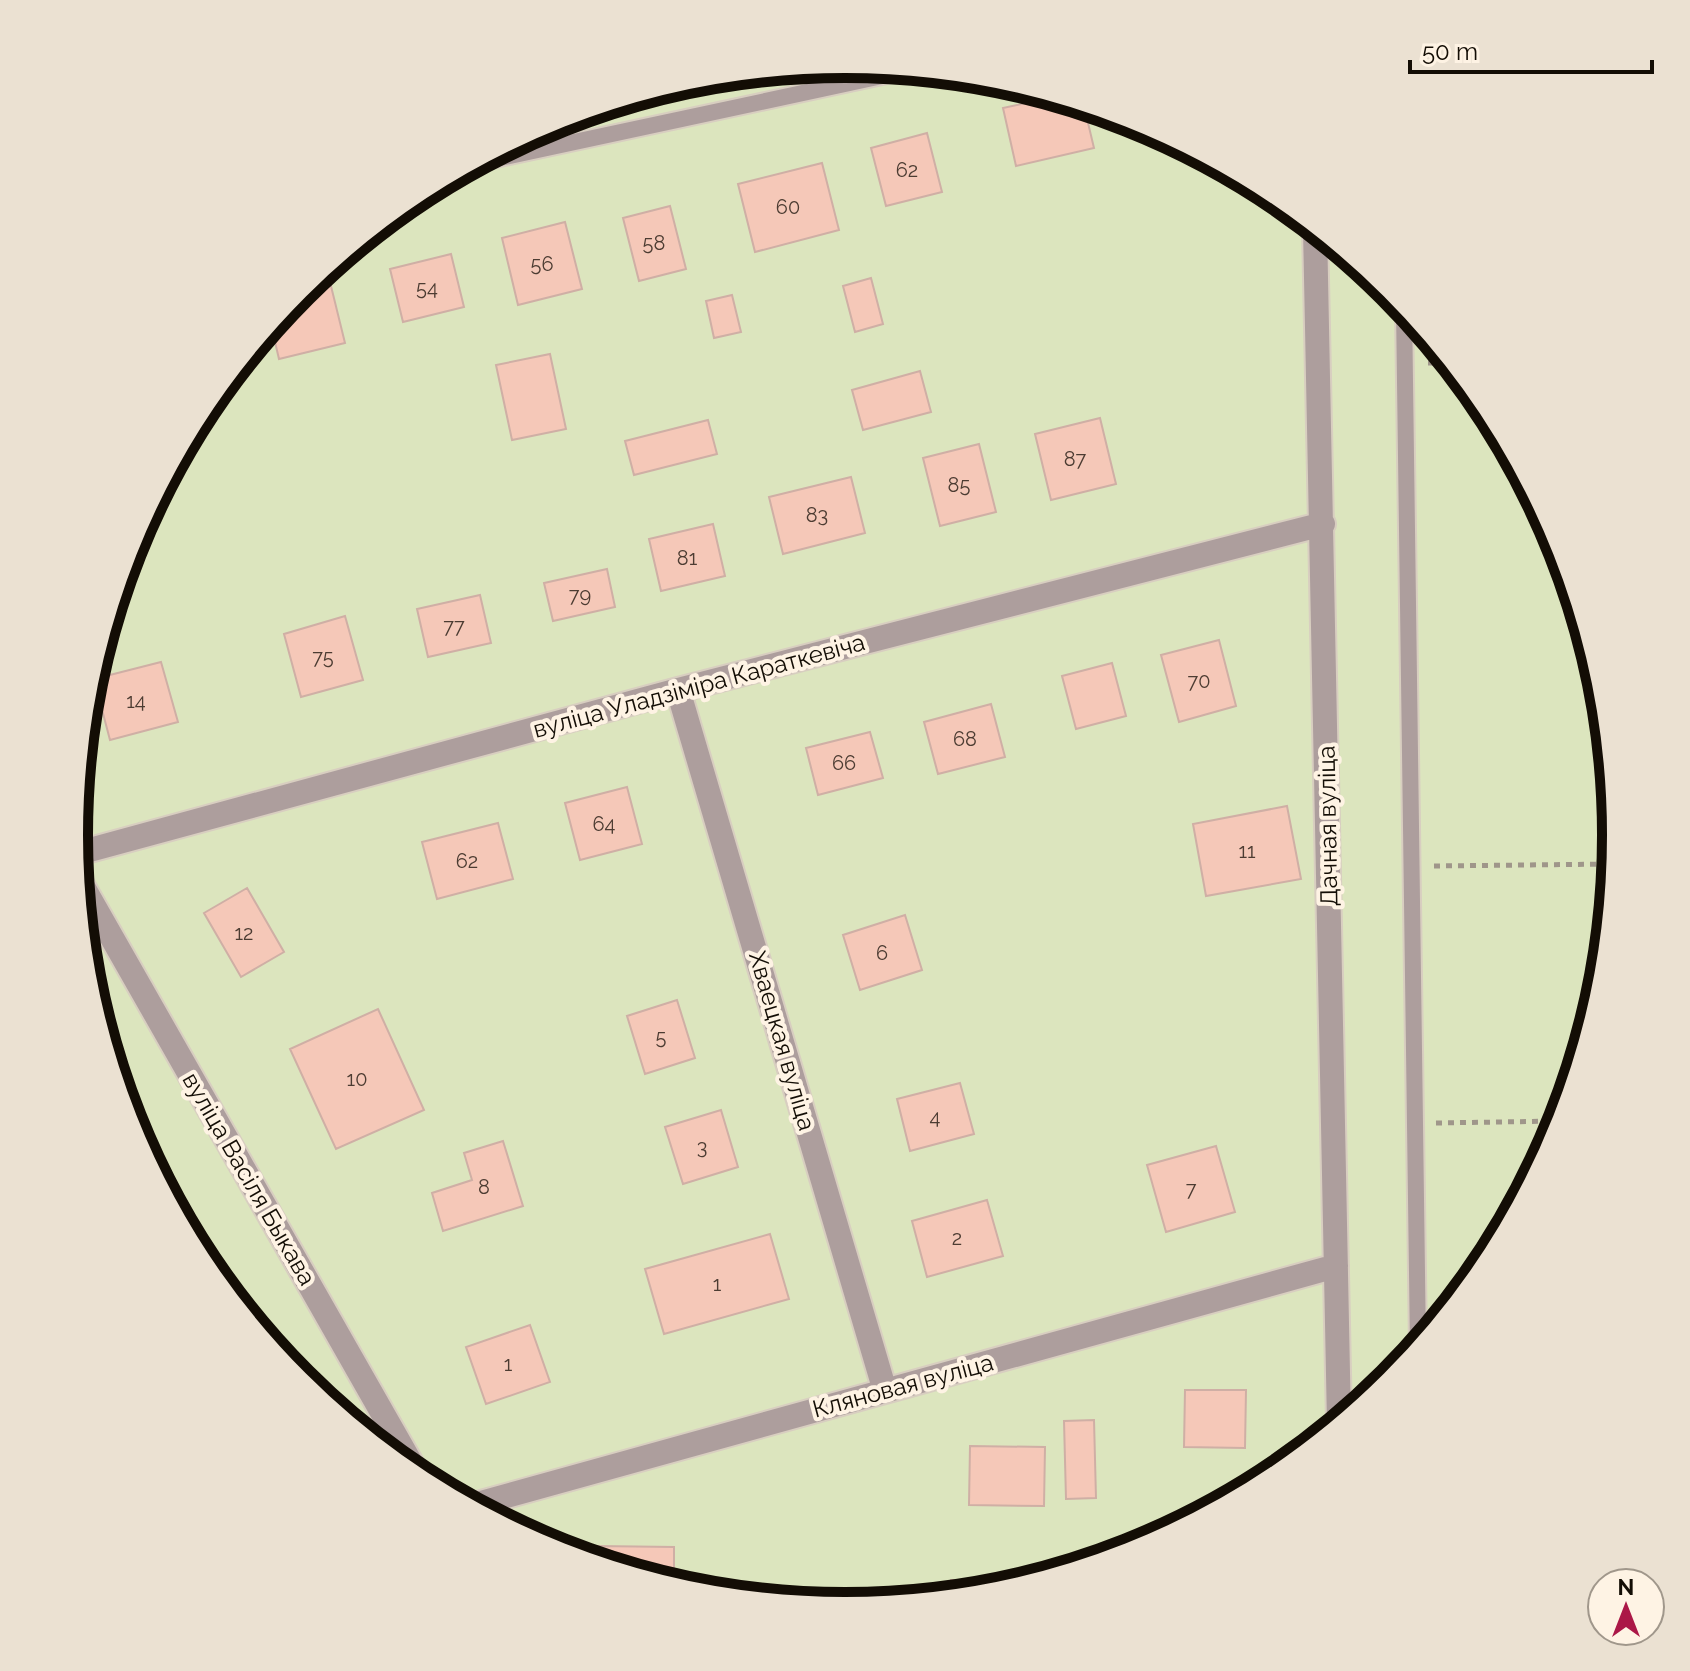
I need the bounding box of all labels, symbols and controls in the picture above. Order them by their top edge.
scale bar [1410,24,1652,74]
text: 50 m [1422,37,1478,66]
house number: 62 [896,158,918,182]
house number: 60 [776,195,800,219]
house number: 58 [643,231,665,255]
house number: 56 [531,252,553,276]
house number: 54 [416,276,438,300]
house number: 87 [1064,447,1087,471]
house number: 85 [948,473,970,497]
house number: 83 [806,503,828,527]
house number: 81 [677,546,698,570]
house number: 79 [569,583,591,607]
house number: 77 [443,614,465,638]
street label: вуліца Уладзіміра Караткевіча [530,627,868,744]
house number: 75 [312,645,334,669]
house number: 70 [1188,669,1210,693]
house number: 14 [126,689,146,713]
house number: 68 [953,727,977,751]
street label: Дачная вуліца [1312,745,1343,907]
house number: 66 [832,751,856,775]
house number: 64 [593,812,616,836]
house number: 11 [1238,839,1256,863]
house number: 62 [456,849,478,873]
house number: 12 [235,921,253,945]
house number: 6 [876,941,888,965]
street label: Хваецкая вуліца [743,948,822,1134]
house number: 5 [656,1025,667,1049]
street label: вуліца Васіля Быкава [177,1067,322,1290]
house number: 10 [347,1067,367,1091]
house number: 4 [930,1105,941,1129]
house number: 3 [697,1135,707,1159]
house number: 8 [478,1175,490,1199]
house number: 7 [1186,1177,1197,1201]
house number: 2 [952,1226,962,1250]
house number: 1 [713,1272,722,1296]
street label: Кляновая вуліца [809,1347,996,1424]
house number: 1 [504,1352,513,1376]
north arrow [1586,1567,1666,1647]
text: N [1618,1574,1634,1600]

